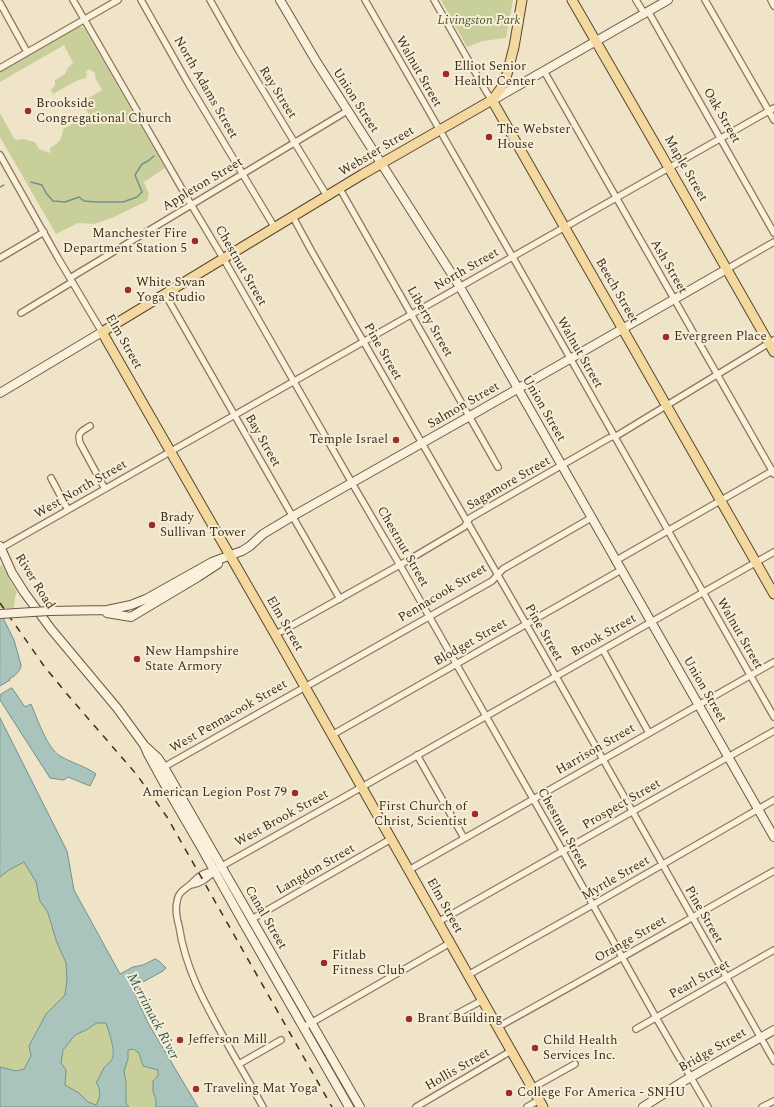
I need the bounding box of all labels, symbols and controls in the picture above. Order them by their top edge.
park label: Livingston Park [437,13,521,29]
street label: North Adams Street [169,34,241,142]
street label: Walnut Street [391,34,445,110]
place label: Elliot Senior Health Center [454,59,536,90]
street label: Ray Street [255,64,299,122]
street label: Union Street [328,66,382,136]
marker: Elliot Senior Health Center [441,69,451,79]
street label: Oak Street [699,86,743,146]
place label: Brookside Congregational Church [36,96,172,127]
marker: Brookside Congregational Church [23,106,33,116]
place label: The Webster House [497,122,570,153]
street label: Webster Street [337,123,417,181]
marker: The Webster House [484,132,494,142]
street label: Maple Street [660,133,710,205]
street label: Appleton Street [160,155,246,215]
street label: Chestnut Street [211,223,269,309]
place label: Manchester Fire Department Station 5 [63,226,187,257]
marker: Manchester Fire Department Station 5 [190,236,200,246]
street label: Ash Street [646,237,690,297]
street label: North Street [432,245,502,295]
street label: Beech Street [591,256,641,326]
place label: White Swan Yoga Studio [136,275,205,306]
street label: Liberty Street [402,284,456,360]
marker: White Swan Yoga Studio [123,285,133,295]
street label: Elm Street [101,312,145,372]
street label: Walnut Street [552,315,606,391]
street label: Pine Street [359,321,405,383]
place label: Evergreen Place [674,329,767,345]
marker: Evergreen Place [661,332,671,342]
street label: Union Street [518,373,568,445]
street label: Salmon Street [425,379,503,433]
street label: Bay Street [241,412,283,470]
place label: Temple Israel [309,432,388,448]
marker: Temple Israel [391,435,401,445]
street label: Sagamore Street [464,454,554,514]
street label: West North Street [32,457,130,523]
street label: Chestnut Street [373,504,431,590]
place label: Brady Sullivan Tower [160,510,246,541]
marker: Brady Sullivan Tower [147,520,157,530]
street label: River Road [11,551,57,613]
street label: Pennacook Street [396,561,490,627]
street label: Elm Street [262,594,306,654]
street label: Walnut Street [712,596,766,672]
street label: Pine Street [520,602,566,664]
street label: Brook Street [569,611,639,661]
street label: Blodget Street [432,616,510,670]
place label: New Hampshire State Armory [145,644,239,675]
marker: New Hampshire State Armory [132,654,142,664]
street label: Union Street [679,654,729,726]
street label: West Pennacook Street [168,677,290,757]
street label: Harrison Street [554,721,638,779]
street label: Prospect Street [580,776,664,834]
place label: American Legion Post 79 [142,785,287,801]
street label: Chestnut Street [533,786,591,872]
street label: West Brook Street [232,787,332,851]
marker: American Legion Post 79 [290,788,300,798]
place label: First Church of Christ, Scientist [374,799,467,830]
marker: First Church of Christ, Scientist [470,809,480,819]
street label: Langdon Street [274,841,358,899]
street label: Myrtle Street [579,853,653,905]
street label: Elm Street [422,876,466,936]
street label: Canal Street [241,883,289,953]
street label: Pine Street [680,884,726,946]
street label: Orange Street [592,913,670,967]
place label: Fitlab Fitness Club [332,948,405,979]
street label: Pearl Street [667,957,733,1003]
marker: Fitlab Fitness Club [319,958,329,968]
water label: Merrimack River [122,971,182,1063]
place label: Brant Building [417,1011,502,1027]
marker: Brant Building [404,1014,414,1024]
street label: Bridge Street [676,1025,750,1077]
place label: Jefferson Mill [188,1032,267,1048]
place label: Child Health Services Inc. [543,1033,618,1064]
marker: Jefferson Mill [175,1035,185,1045]
marker: Child Health Services Inc. [530,1043,540,1053]
street label: Hollis Street [423,1045,493,1095]
place label: Traveling Mat Yoga [204,1081,318,1097]
marker: Traveling Mat Yoga [191,1084,201,1094]
place label: College For America - SNHU [517,1085,686,1101]
marker: College For America - SNHU [504,1088,514,1098]

